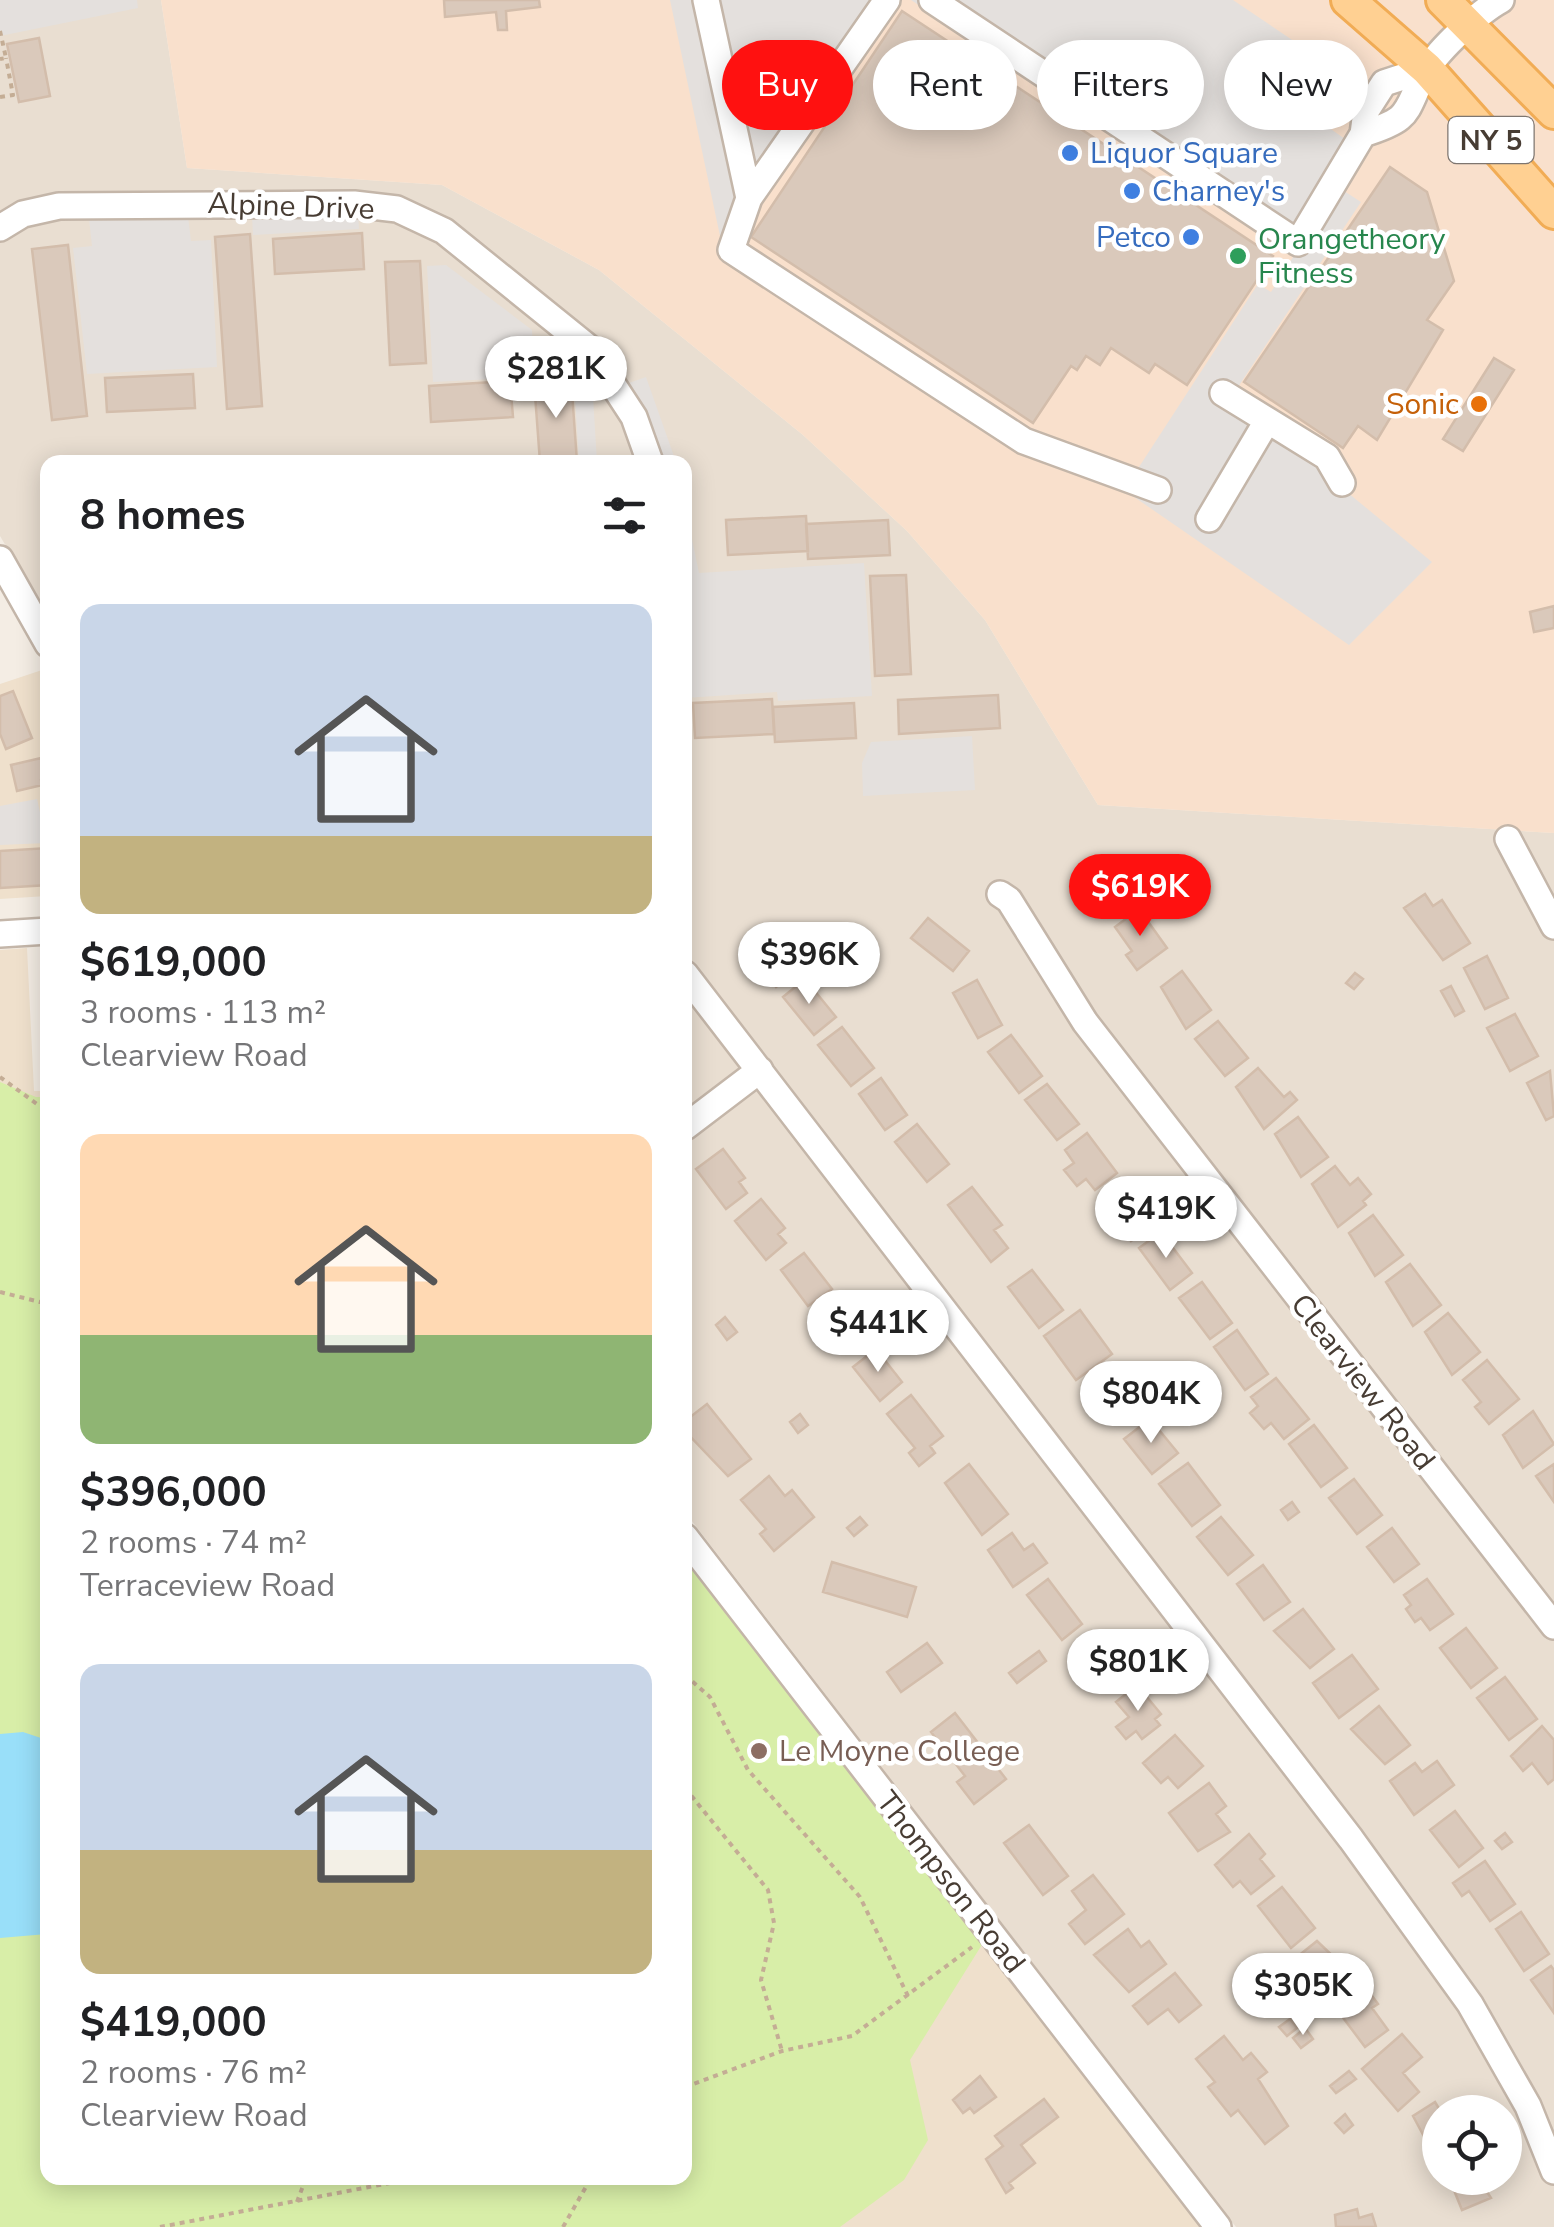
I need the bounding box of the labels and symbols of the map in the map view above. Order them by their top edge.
road number: NY 5 [1448,117,1534,163]
place label: Liquor Square [1090,133,1278,174]
marker: Liquor Square [1059,142,1081,164]
place label: Charney's [1152,171,1285,212]
marker: Charney's [1121,180,1143,202]
street label: Alpine Drive [207,183,375,230]
place label: Petco [1096,217,1171,258]
place label: Orangetheory Fitness [1258,219,1446,294]
marker: Petco [1180,226,1202,248]
marker: Orangetheory Fitness [1227,245,1249,267]
pin: $281K [486,336,626,421]
place label: Sonic [1386,384,1459,425]
marker: Sonic [1468,393,1490,415]
pin: $619K [1070,854,1210,939]
pin: $396K [739,922,879,1007]
pin: $419K [1096,1176,1236,1261]
street label: Clearview Road [1281,1286,1444,1479]
pin: $441K [808,1290,948,1375]
pin: $804K [1081,1361,1221,1446]
pin: $801K [1068,1629,1208,1714]
place label: Le Moyne College [779,1731,1020,1772]
marker: Le Moyne College [748,1740,770,1762]
street label: Thompson Road [867,1783,1035,1982]
pin: $305K [1233,1953,1373,2038]

